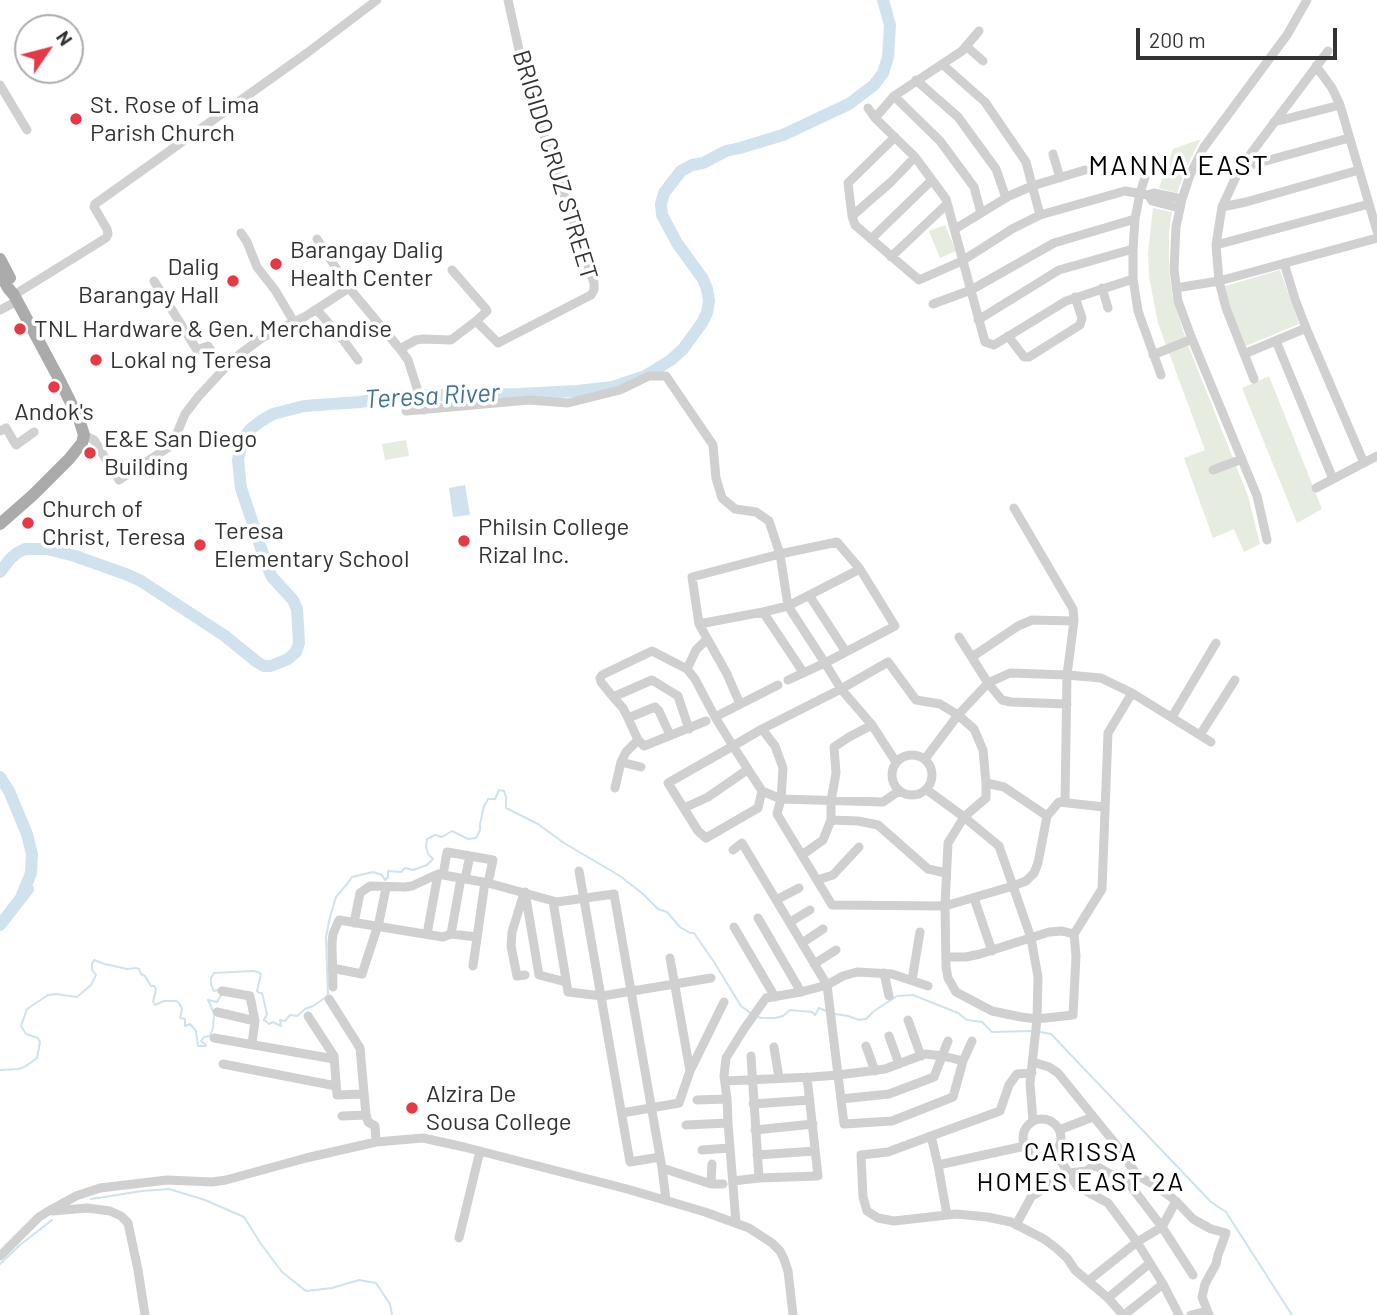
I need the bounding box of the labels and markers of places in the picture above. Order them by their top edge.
place label: St. Rose of Lima Parish Church [90,91,259,147]
marker: St. Rose of Lima Parish Church [68,111,84,127]
place label: Barangay Dalig Health Center [290,236,443,292]
place label: Dalig Barangay Hall [78,253,219,309]
marker: Barangay Dalig Health Center [268,256,284,272]
marker: Dalig Barangay Hall [225,273,241,289]
place label: TNL Hardware & Gen. Merchandise [34,315,392,343]
marker: TNL Hardware & Gen. Merchandise [12,321,28,337]
place label: Lokal ng Teresa [110,346,271,374]
marker: Lokal ng Teresa [88,352,104,368]
marker: Andok's [46,379,62,395]
place label: Andok's [14,398,94,426]
place label: E&E San Diego Building [104,425,257,481]
marker: E&E San Diego Building [82,445,98,461]
place label: Church of Christ, Teresa [42,495,186,551]
place label: Philsin College Rizal Inc. [478,513,629,569]
marker: Church of Christ, Teresa [20,515,36,531]
place label: Teresa Elementary School [214,517,409,573]
marker: Philsin College Rizal Inc. [456,533,472,549]
marker: Teresa Elementary School [192,537,208,553]
place label: Alzira De Sousa College [426,1080,572,1136]
marker: Alzira De Sousa College [404,1100,420,1116]

